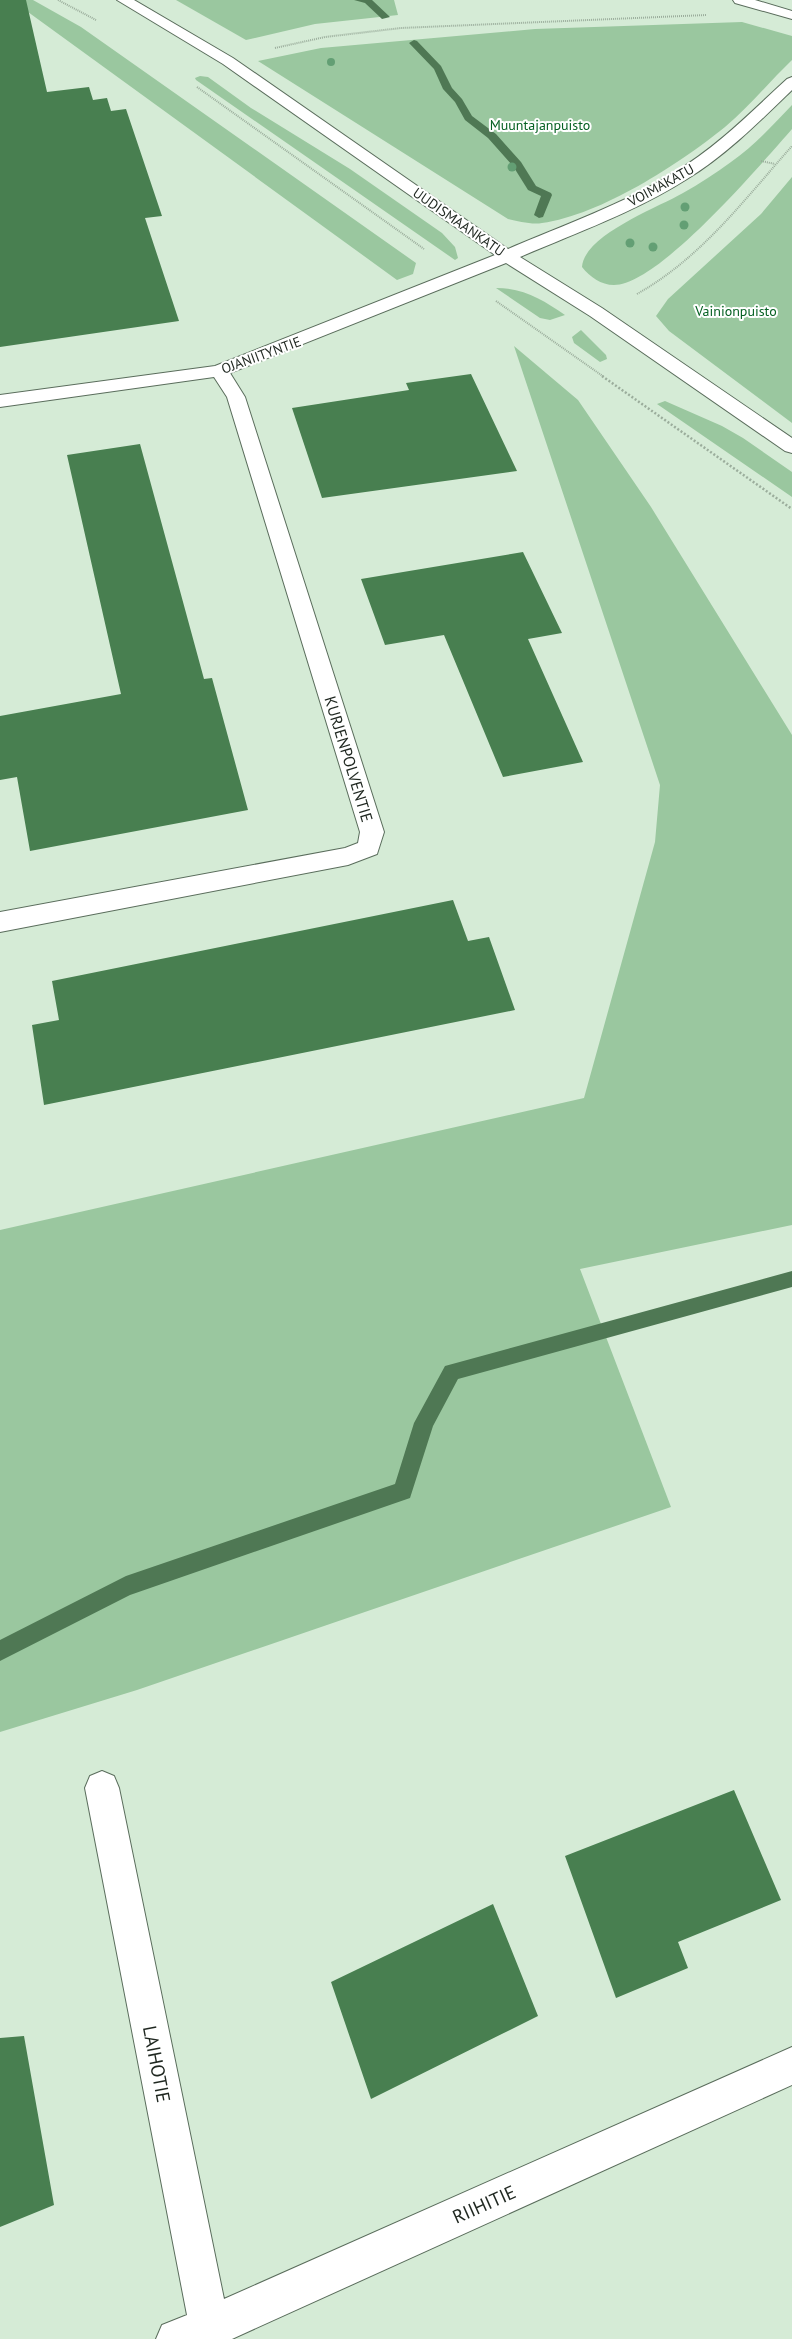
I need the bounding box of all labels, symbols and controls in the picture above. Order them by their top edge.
park label: Muuntajanpuisto [490,116,590,134]
street label: VOIMAKATU [624,159,697,211]
street label: UUDISMAANKATU [410,184,508,260]
park label: Vainionpuisto [694,302,777,320]
street label: OJANIITYNTIE [219,332,303,378]
street label: KURJENPOLVENTIE [320,694,378,824]
street label: LAIHOTIE [138,2024,176,2104]
street label: RIIHITIE [449,2179,519,2229]

